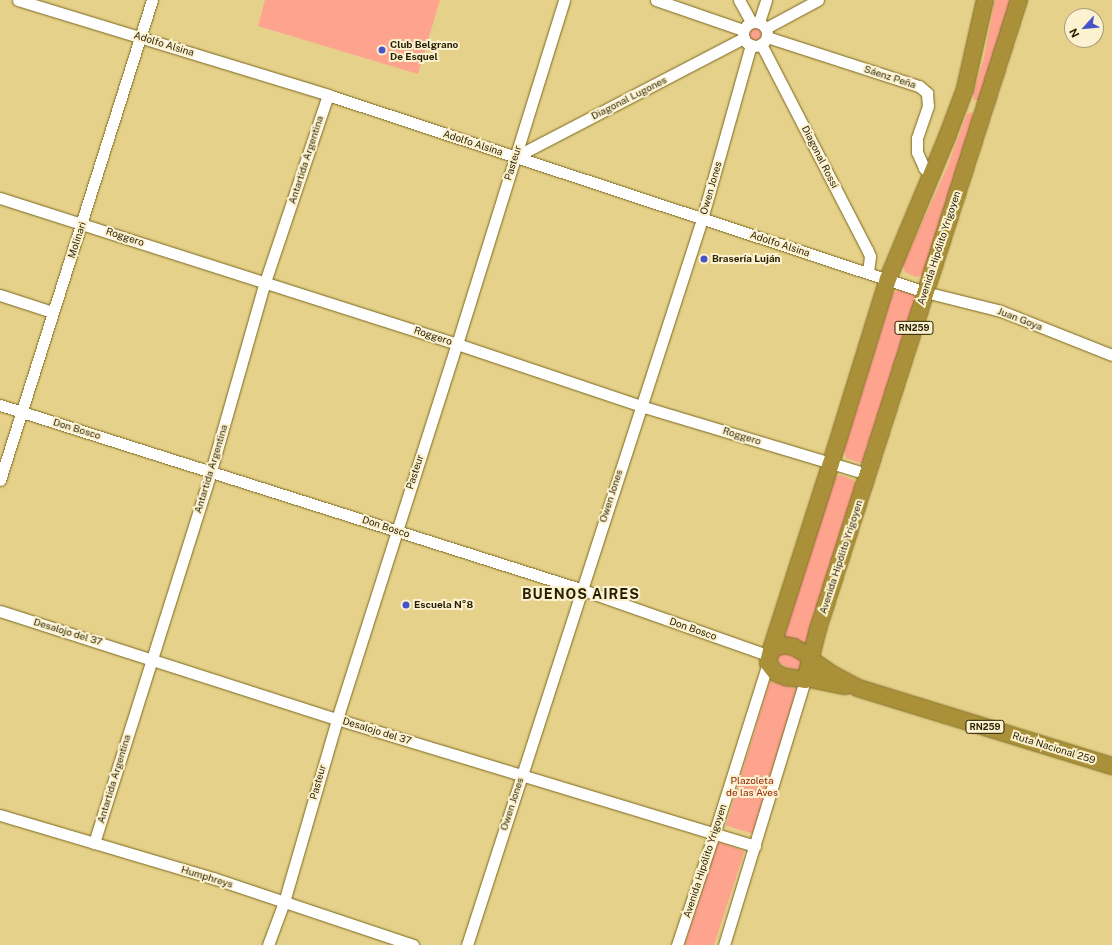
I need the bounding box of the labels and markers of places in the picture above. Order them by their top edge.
place label: Club Belgrano De Esquel [390,38,458,62]
marker: Club Belgrano De Esquel [377,45,387,55]
place label: Brasería Luján [712,253,780,265]
marker: Brasería Luján [699,254,709,264]
place label: Escuela N°8 [414,599,473,611]
marker: Escuela N°8 [401,600,411,610]

